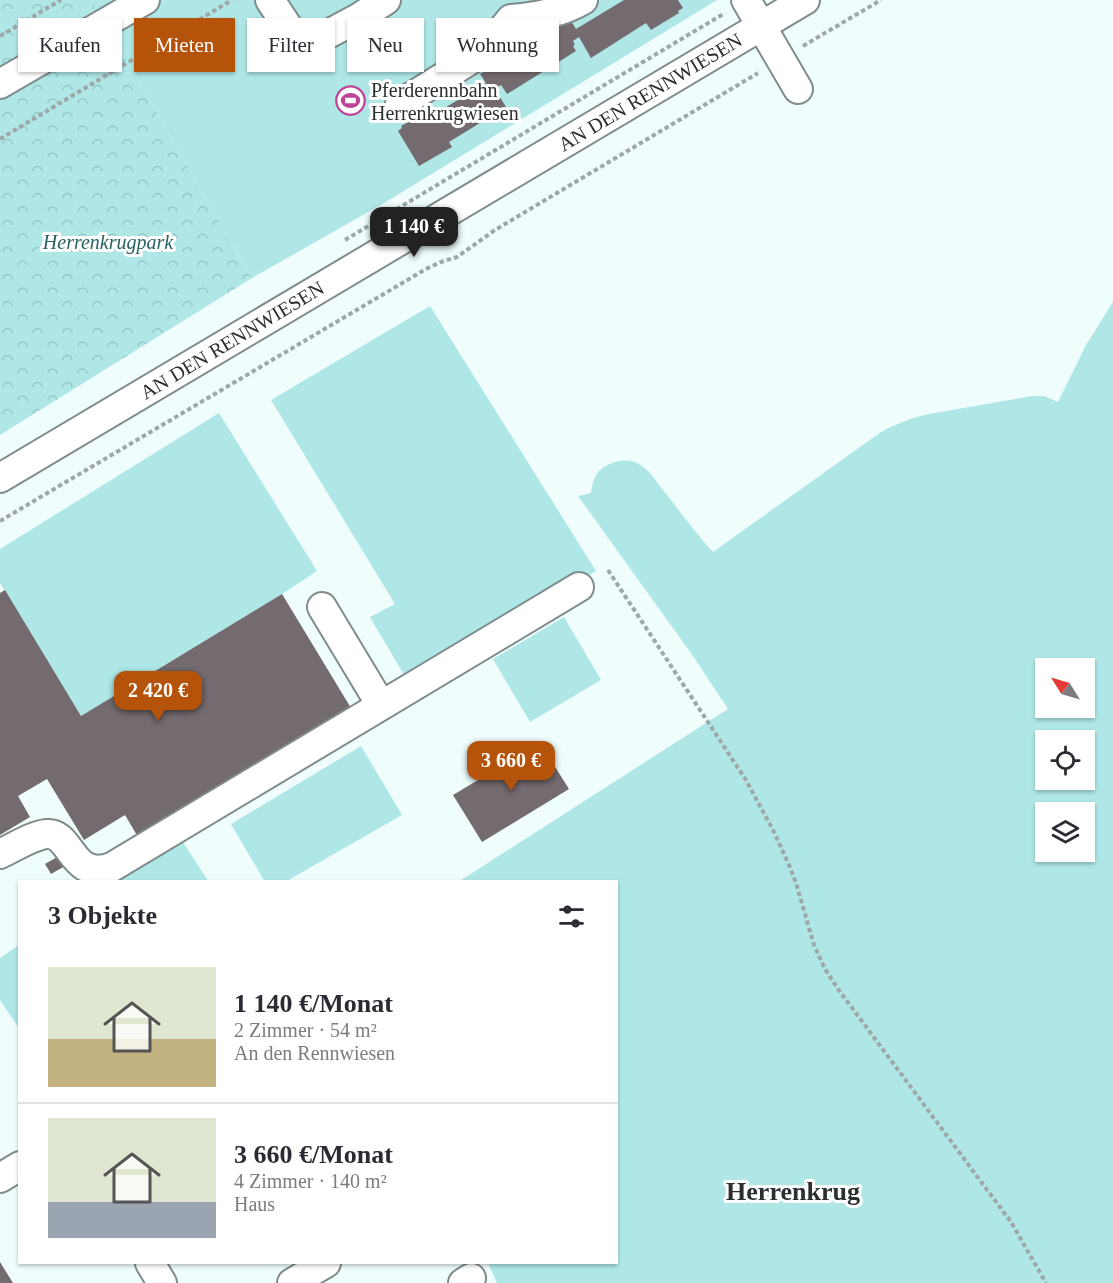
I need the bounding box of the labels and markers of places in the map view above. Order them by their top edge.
place label: Pferderennbahn Herrenkrugwiesen [371,79,519,125]
sports icon: Pferderennbahn Herrenkrugwiesen [334,85,366,117]
pin: 1 140 € [359,207,469,258]
pin: 2 420 € [103,671,213,722]
pin: 3 660 € [456,741,566,792]

